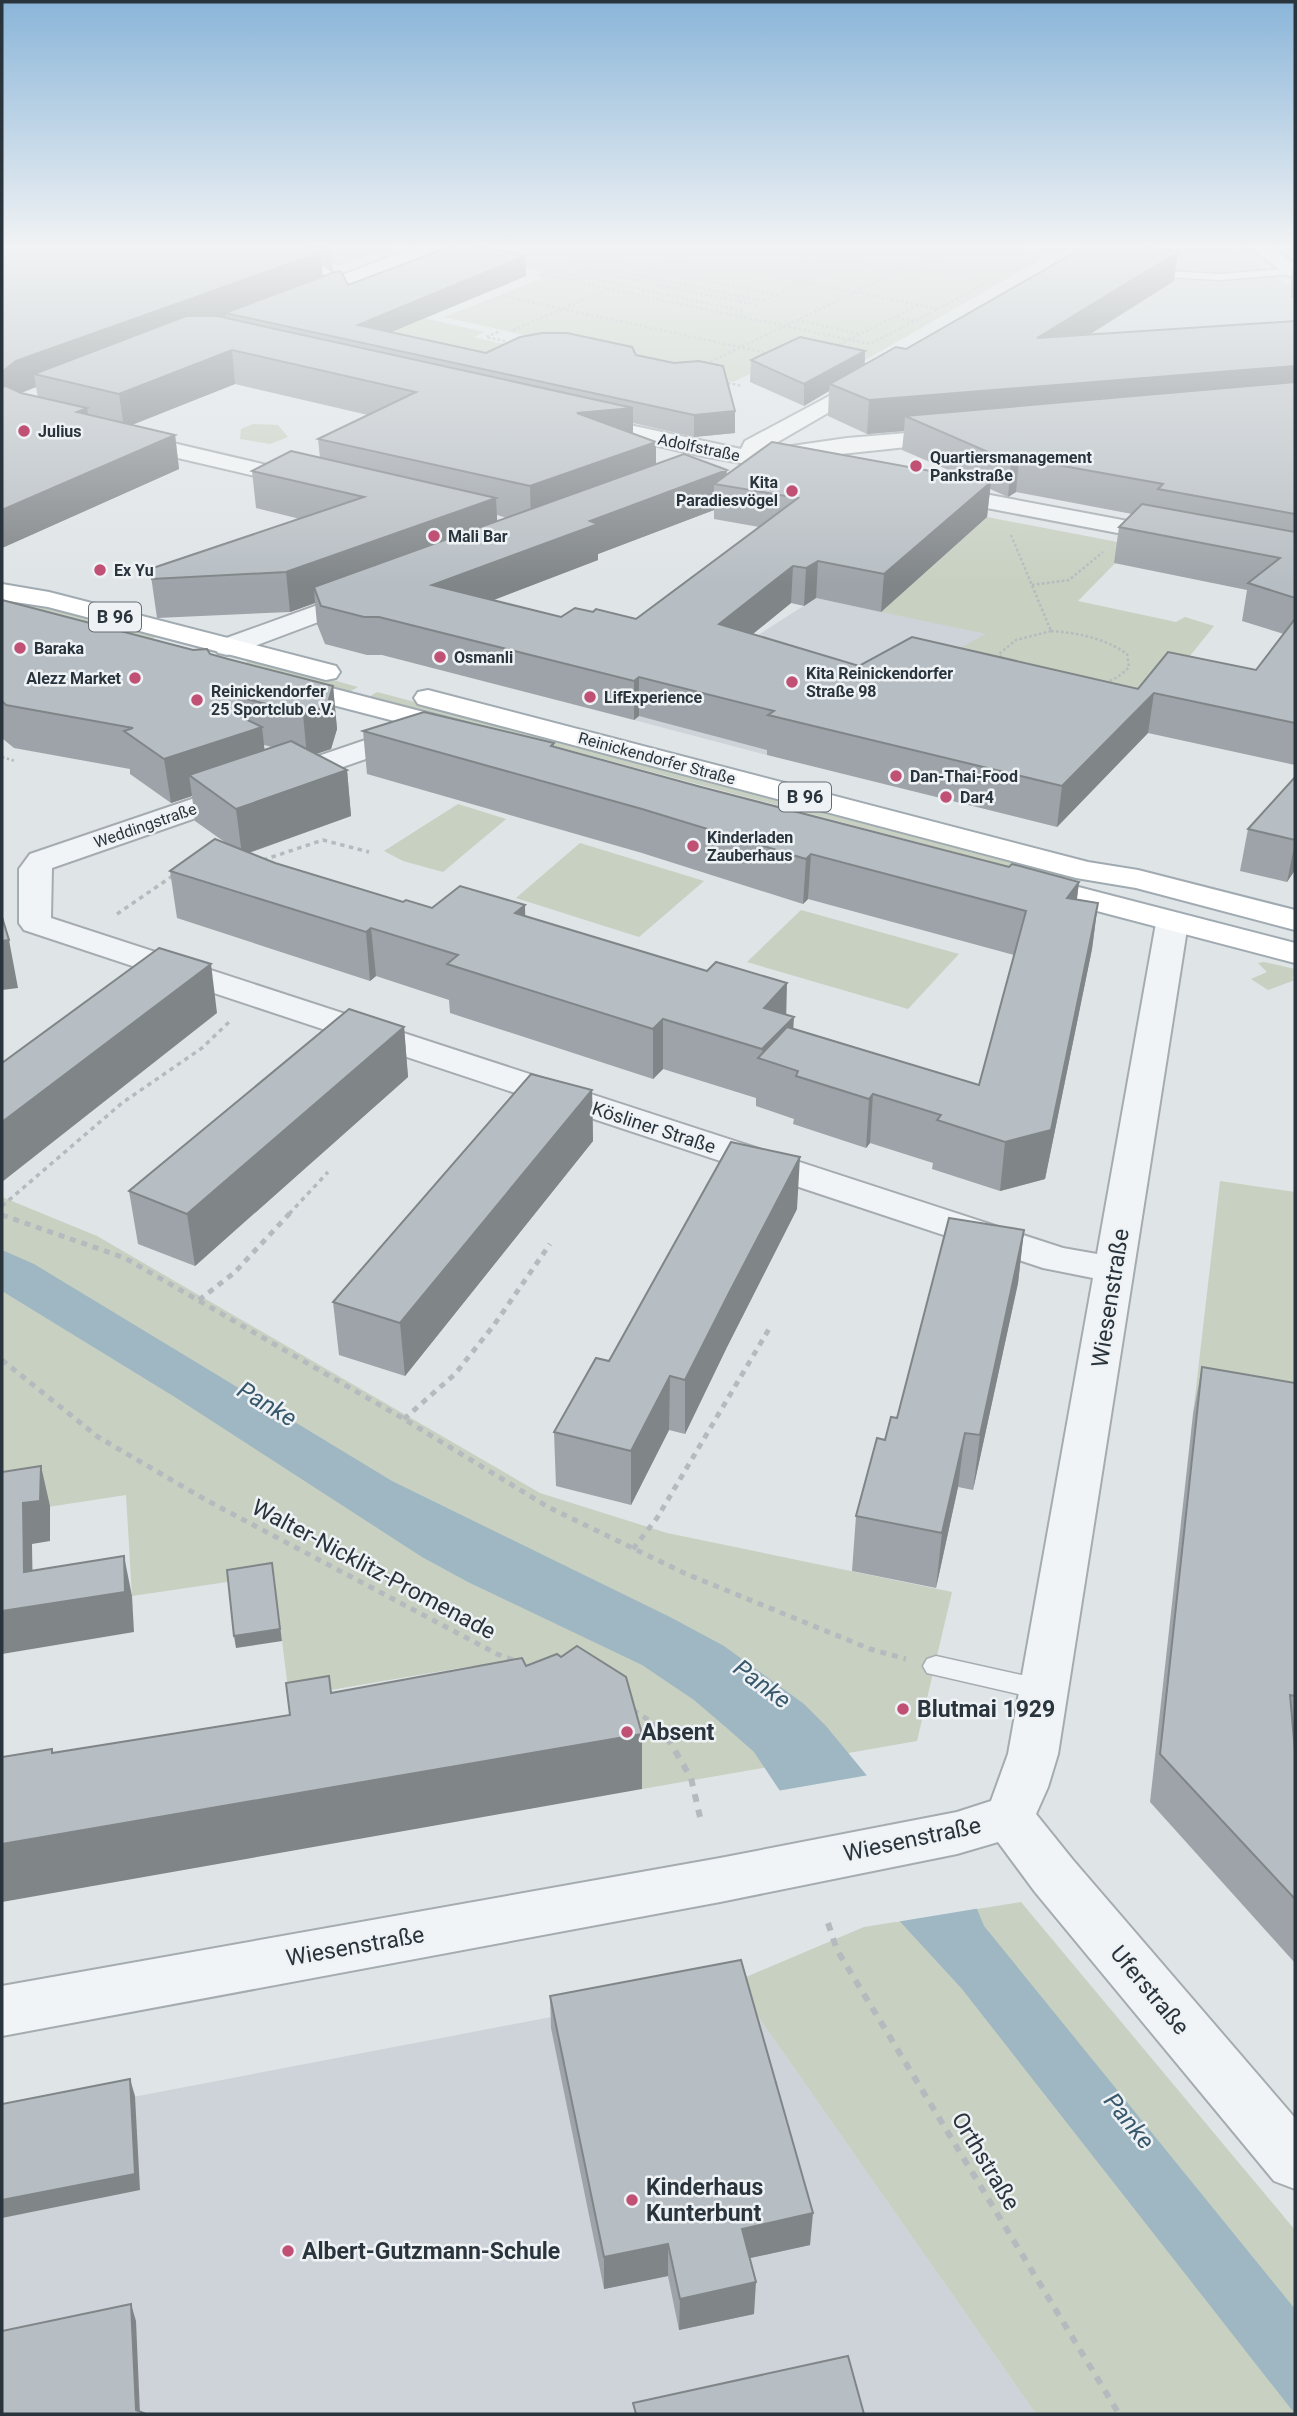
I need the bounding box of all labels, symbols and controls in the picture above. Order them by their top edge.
place label: Julius [38,422,82,441]
marker: Julius [16,423,32,439]
street label: Adolfstraße [656,430,742,465]
place label: Quartiersmanagement Pankstraße [930,448,1092,485]
marker: Quartiersmanagement Pankstraße [908,458,924,474]
place label: Kita Paradiesvögel [676,473,778,510]
marker: Kita Paradiesvögel [784,483,800,499]
place label: Mali Bar [448,527,508,546]
marker: Mali Bar [426,528,442,544]
place label: Ex Yu [114,561,154,580]
marker: Ex Yu [92,562,108,578]
road number: B 96 [89,602,141,632]
place label: Baraka [34,639,84,658]
marker: Baraka [12,640,28,656]
place label: Osmanli [454,648,513,667]
marker: Osmanli [432,649,448,665]
place label: Kita Reinickendorfer Straße 98 [806,664,953,701]
place label: Alezz Market [26,669,122,688]
marker: Alezz Market [127,670,143,686]
marker: Kita Reinickendorfer Straße 98 [784,674,800,690]
place label: Reinickendorfer 25 Sportclub e.V. [211,682,334,719]
place label: LifExperience [604,688,702,707]
marker: LifExperience [582,689,598,705]
marker: Reinickendorfer 25 Sportclub e.V. [189,692,205,708]
street label: Reinickendorfer Straße [576,728,738,789]
place label: Dan-Thai-Food [910,767,1018,786]
marker: Dan-Thai-Food [888,768,904,784]
road number: B 96 [779,782,831,812]
place label: Dar4 [960,788,994,807]
marker: Dar4 [938,789,954,805]
street label: Weddingstraße [91,799,199,852]
place label: Kinderladen Zauberhaus [707,828,793,865]
marker: Kinderladen Zauberhaus [685,838,701,854]
street label: Kösliner Straße [589,1097,719,1158]
street label: Wiesenstraße [1086,1227,1135,1369]
water label: Panke [232,1376,302,1432]
street label: Walter-Nicklitz-Promenade [247,1494,500,1645]
water label: Panke [728,1654,796,1714]
place label: Blutmai 1929 [917,1696,1055,1723]
marker: Blutmai 1929 [895,1701,911,1717]
place label: Absent [641,1719,715,1746]
marker: Absent [619,1724,635,1740]
street label: Wiesenstraße [841,1812,983,1867]
street label: Wiesenstraße [284,1921,426,1972]
street label: Uferstraße [1105,1940,1195,2040]
water label: Panke [1098,2087,1160,2155]
street label: Orthstraße [946,2107,1025,2215]
place label: Kinderhaus Kunterbunt [646,2174,763,2227]
marker: Kinderhaus Kunterbunt [624,2192,640,2208]
place label: Albert-Gutzmann-Schule [302,2238,560,2265]
marker: Albert-Gutzmann-Schule [280,2243,296,2259]

